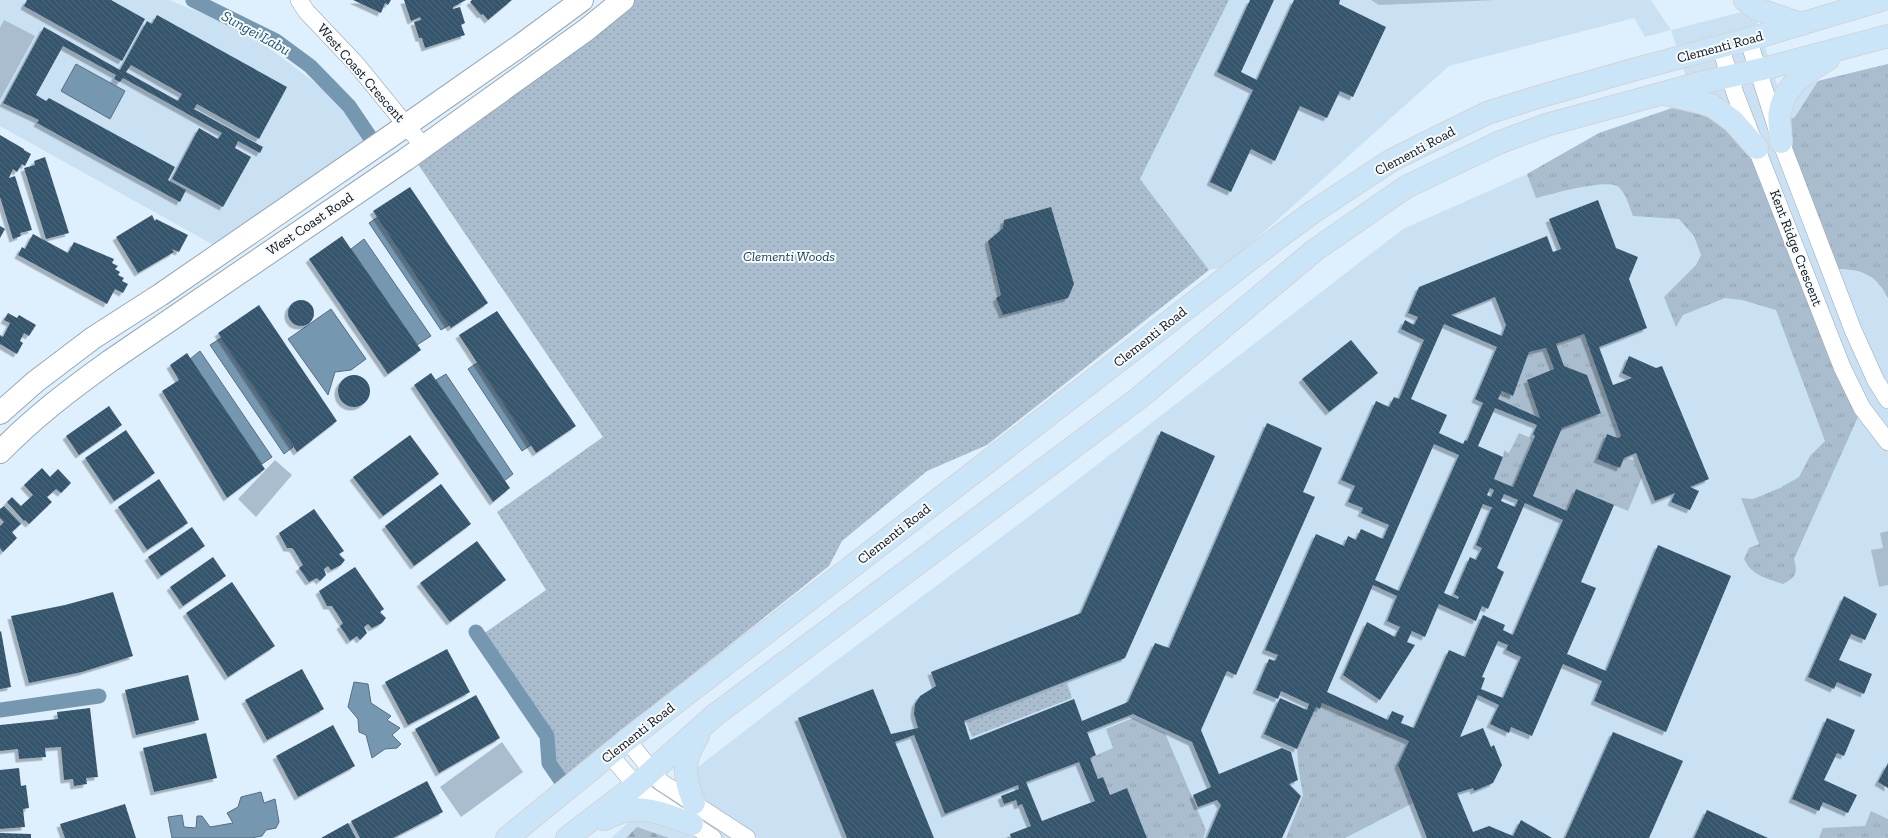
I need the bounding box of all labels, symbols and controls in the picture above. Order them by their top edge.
water label: Sungei Labu [218,7,294,59]
street label: West Coast Crescent [314,20,409,126]
street label: Clementi Road [1675,27,1765,67]
street label: Clementi Road [1372,123,1458,179]
street label: Kent Ridge Crescent [1766,187,1826,309]
street label: West Coast Road [263,189,357,259]
park label: Clementi Woods [743,248,835,265]
street label: Clementi Road [1110,303,1190,371]
street label: Clementi Road [854,500,934,568]
street label: Clementi Road [598,699,678,767]

